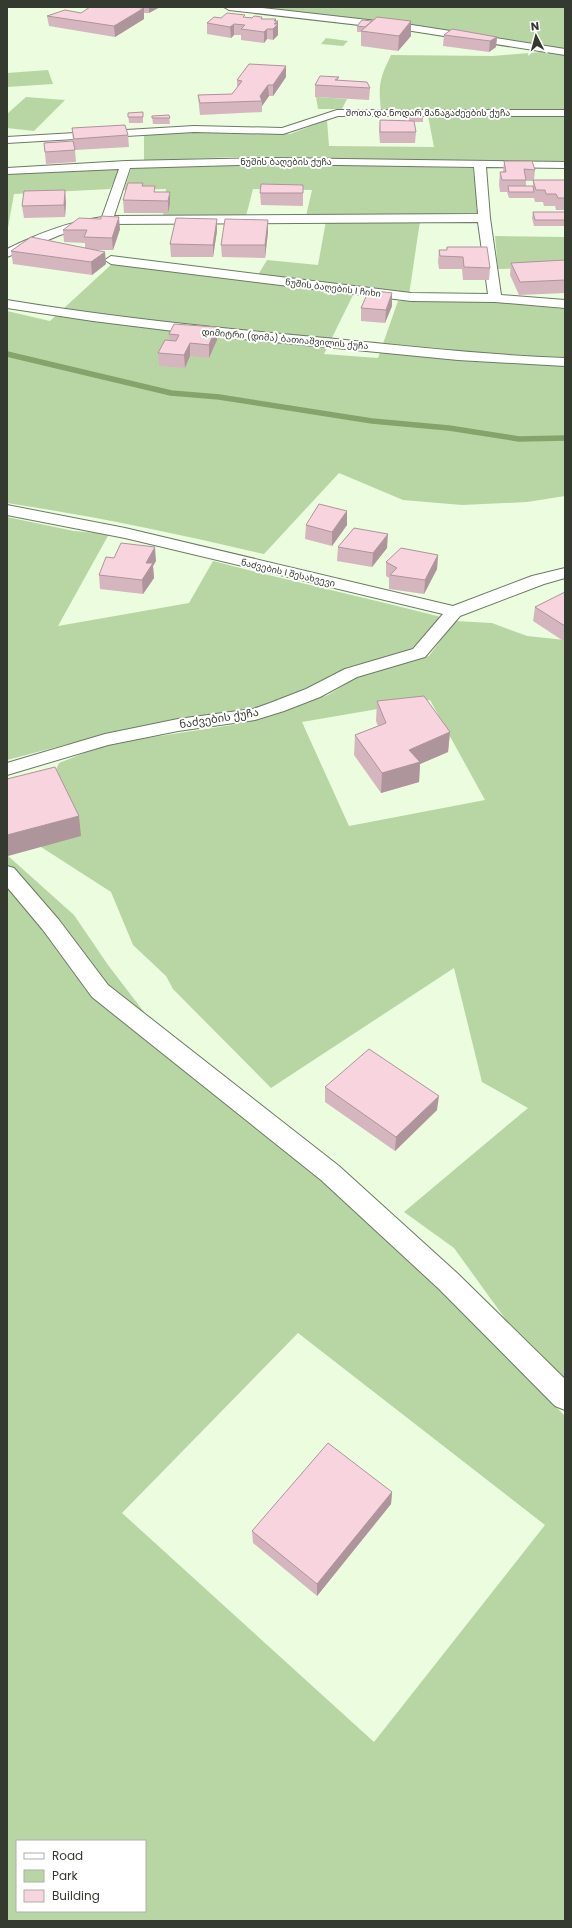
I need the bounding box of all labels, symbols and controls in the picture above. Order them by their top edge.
north arrow [516,16,556,56]
text: N [530,18,540,34]
street label: შოთა და ნოდარ მანაგაძეების ქუჩა [346,107,510,119]
street label: ნუშის ბაღების ქუჩა [240,156,332,168]
street label: ნუშის ბაღების I ჩიხი [284,276,382,300]
street label: დიმიტრი (დიმა) ბათიაშვილის ქუჩა [201,326,369,352]
street label: ნაძვების I შესახვევი [240,556,336,590]
street label: ნაძვების ქუჩა [178,704,260,732]
legend [16,1840,146,1912]
text: Road [52,1847,83,1864]
text: Park [52,1867,79,1884]
text: Building [52,1887,100,1904]

